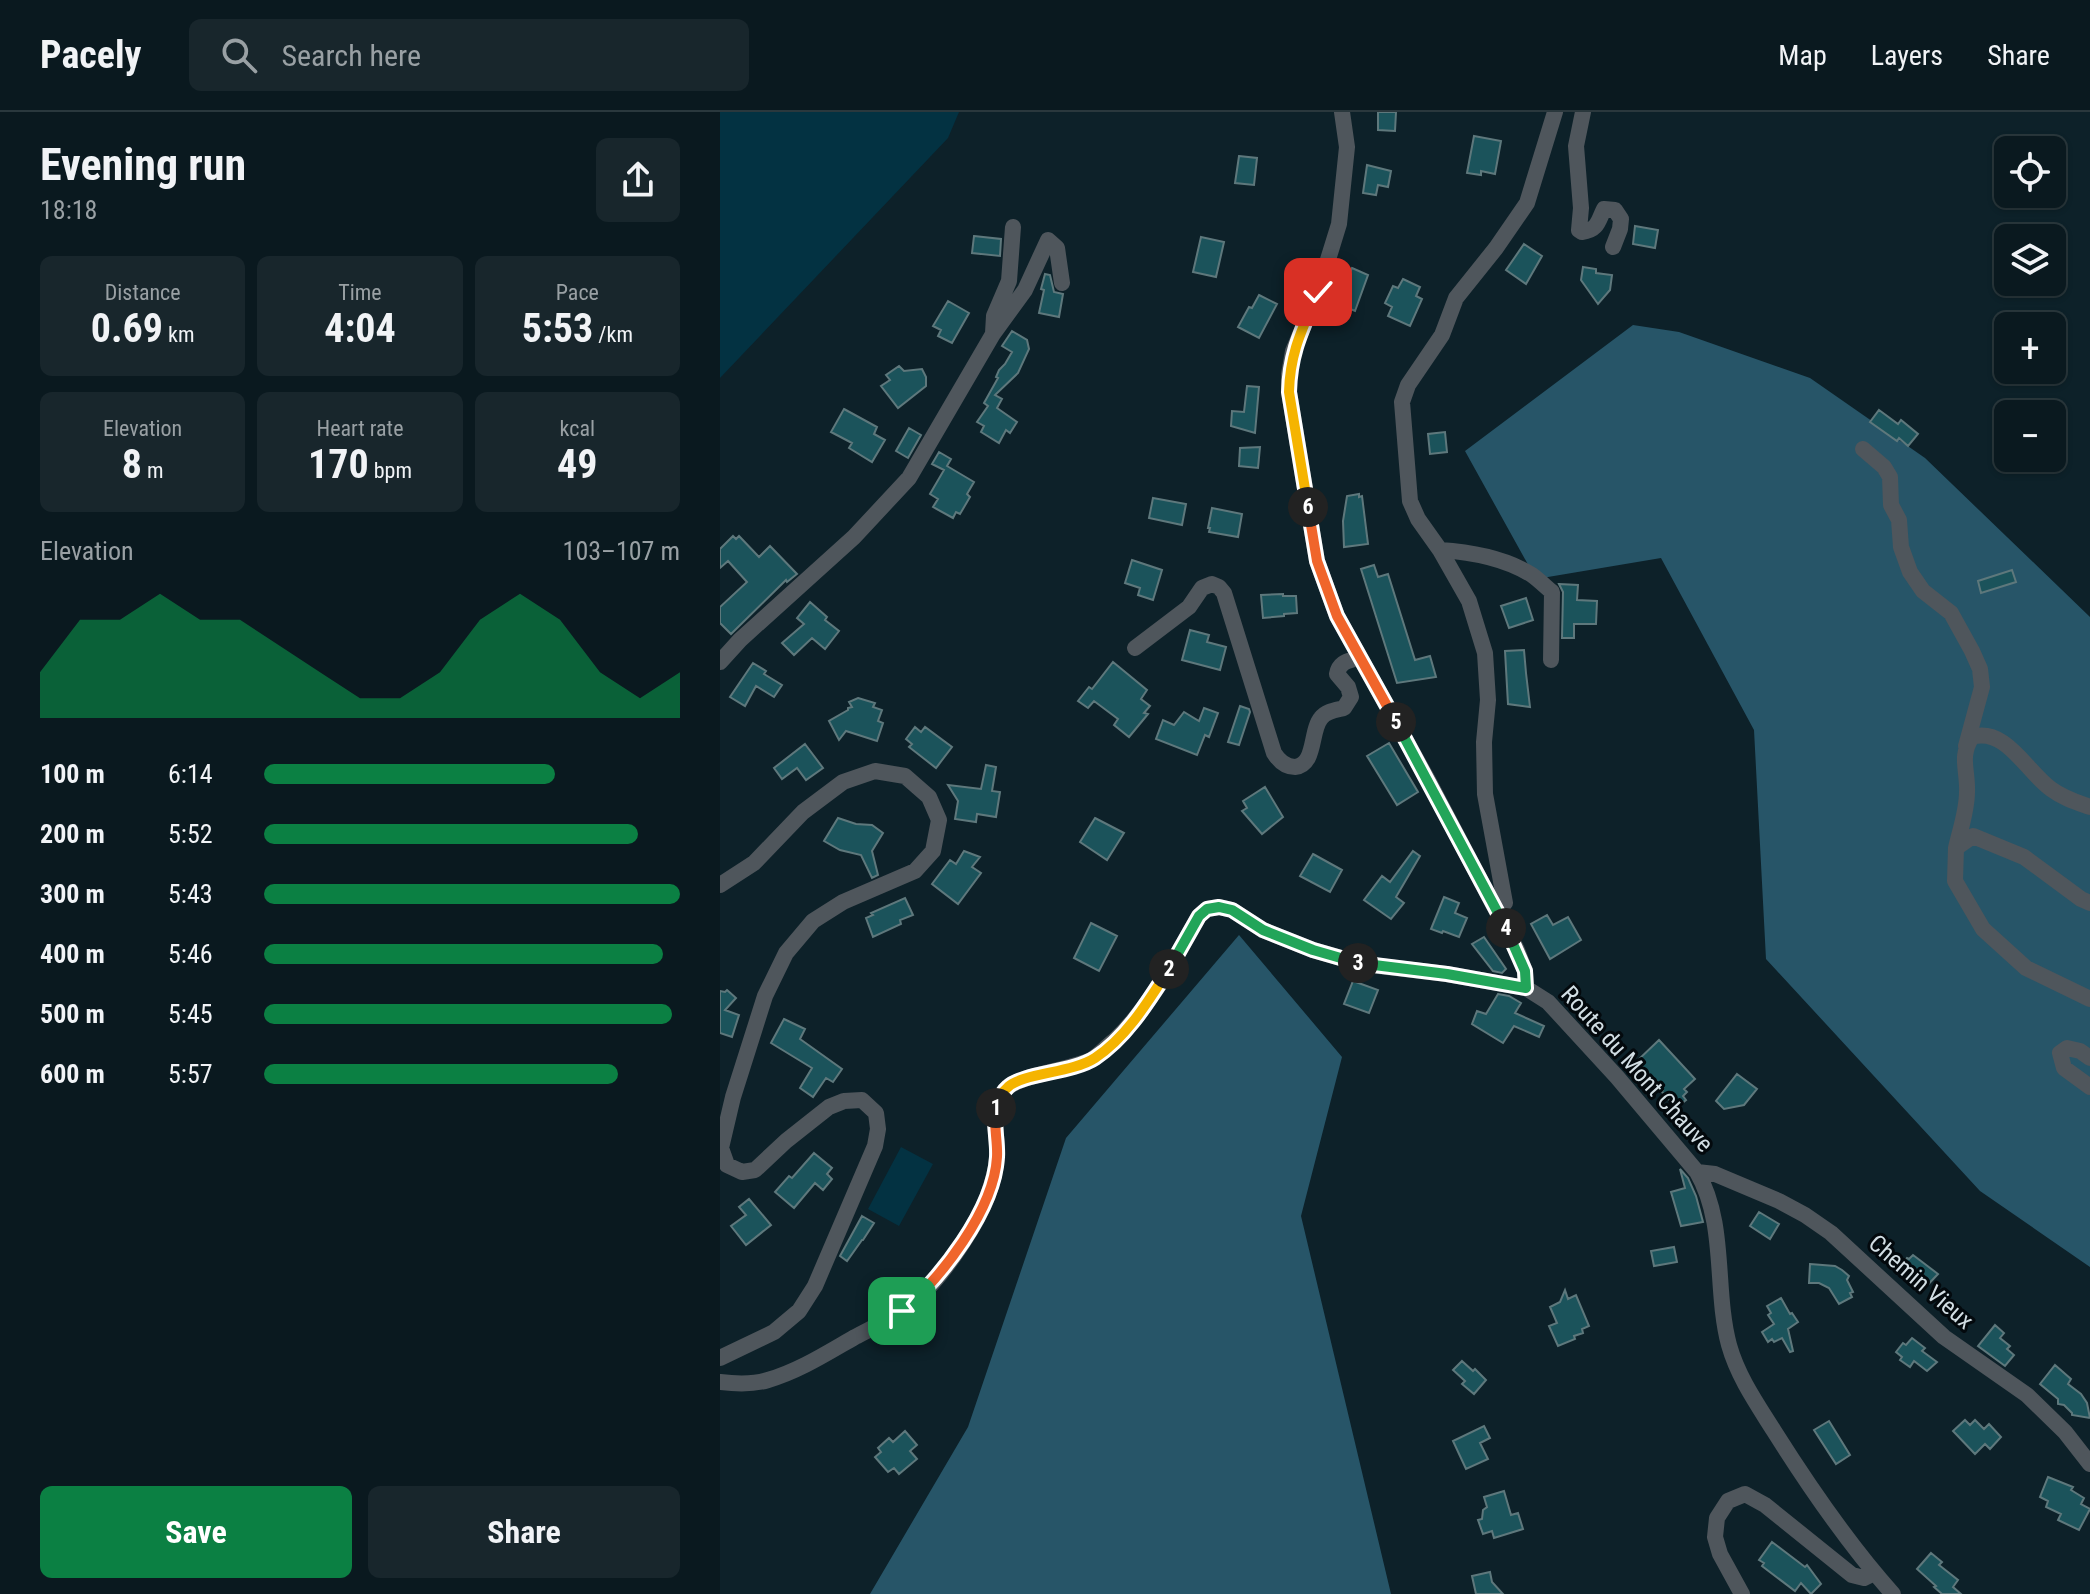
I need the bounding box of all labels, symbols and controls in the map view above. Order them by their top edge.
search box [189,19,749,91]
text: Pacely [40,33,141,77]
icon: search [217,33,261,77]
text: Search here [281,38,421,73]
text: Map [1778,39,1827,72]
text: Layers [1871,39,1943,72]
text: Share [1987,39,2050,72]
map controls [1994,136,2066,472]
button: locate [1994,136,2066,208]
button: share [596,138,680,222]
text: Evening run [40,139,246,191]
text: 18:18 [40,195,97,225]
button: layers [1994,224,2066,296]
pin [1284,258,1352,326]
icon: check [1296,270,1340,314]
text: Distance [105,280,181,305]
text: Time [338,280,382,305]
text: Pace [556,280,599,305]
text: 0.69 [91,305,163,352]
text: 4:04 [324,305,396,352]
text: 5:53 [522,305,593,352]
button: + [1994,312,2066,384]
text: km [163,322,195,347]
text: /km [593,322,633,347]
button: − [1994,400,2066,472]
text: Elevation [103,416,182,441]
text: Heart rate [317,416,403,441]
text: kcal [560,416,595,441]
text: 8 [122,441,142,488]
text: 170 [308,441,369,488]
text: 49 [557,441,598,488]
text: m [142,458,164,483]
text: bpm [369,458,412,483]
pin: 6 [1288,487,1328,527]
text: 6 [1302,494,1314,519]
text: Elevation [40,536,134,566]
text: 103–107 m [563,536,680,566]
pin: 5 [1376,702,1416,742]
text: 5 [1390,709,1402,734]
text: 100 m [40,759,105,789]
text: 6:14 [168,759,213,789]
text: 200 m [40,819,105,849]
text: 5:52 [168,819,213,849]
text: 300 m [40,879,105,909]
text: 5:43 [168,879,213,909]
pin: 4 [1486,908,1526,948]
text: 4 [1500,915,1512,940]
text: 400 m [40,939,105,969]
text: 5:46 [168,939,213,969]
pin: 3 [1338,943,1378,983]
pin: 2 [1149,949,1189,989]
text: 3 [1352,950,1364,975]
text: 2 [1163,956,1175,981]
street label: Route du Mont Chauve [1555,980,1719,1158]
text: 500 m [40,999,105,1029]
text: 5:45 [168,999,213,1029]
text: 600 m [40,1059,105,1089]
text: 5:57 [168,1059,213,1089]
pin: 1 [976,1088,1016,1128]
text: 1 [990,1095,1002,1120]
street label: Chemin Vieux [1863,1229,1979,1335]
pin [868,1277,936,1345]
icon: arrive [880,1289,924,1333]
button: Save [40,1486,352,1578]
button: Share [368,1486,680,1578]

